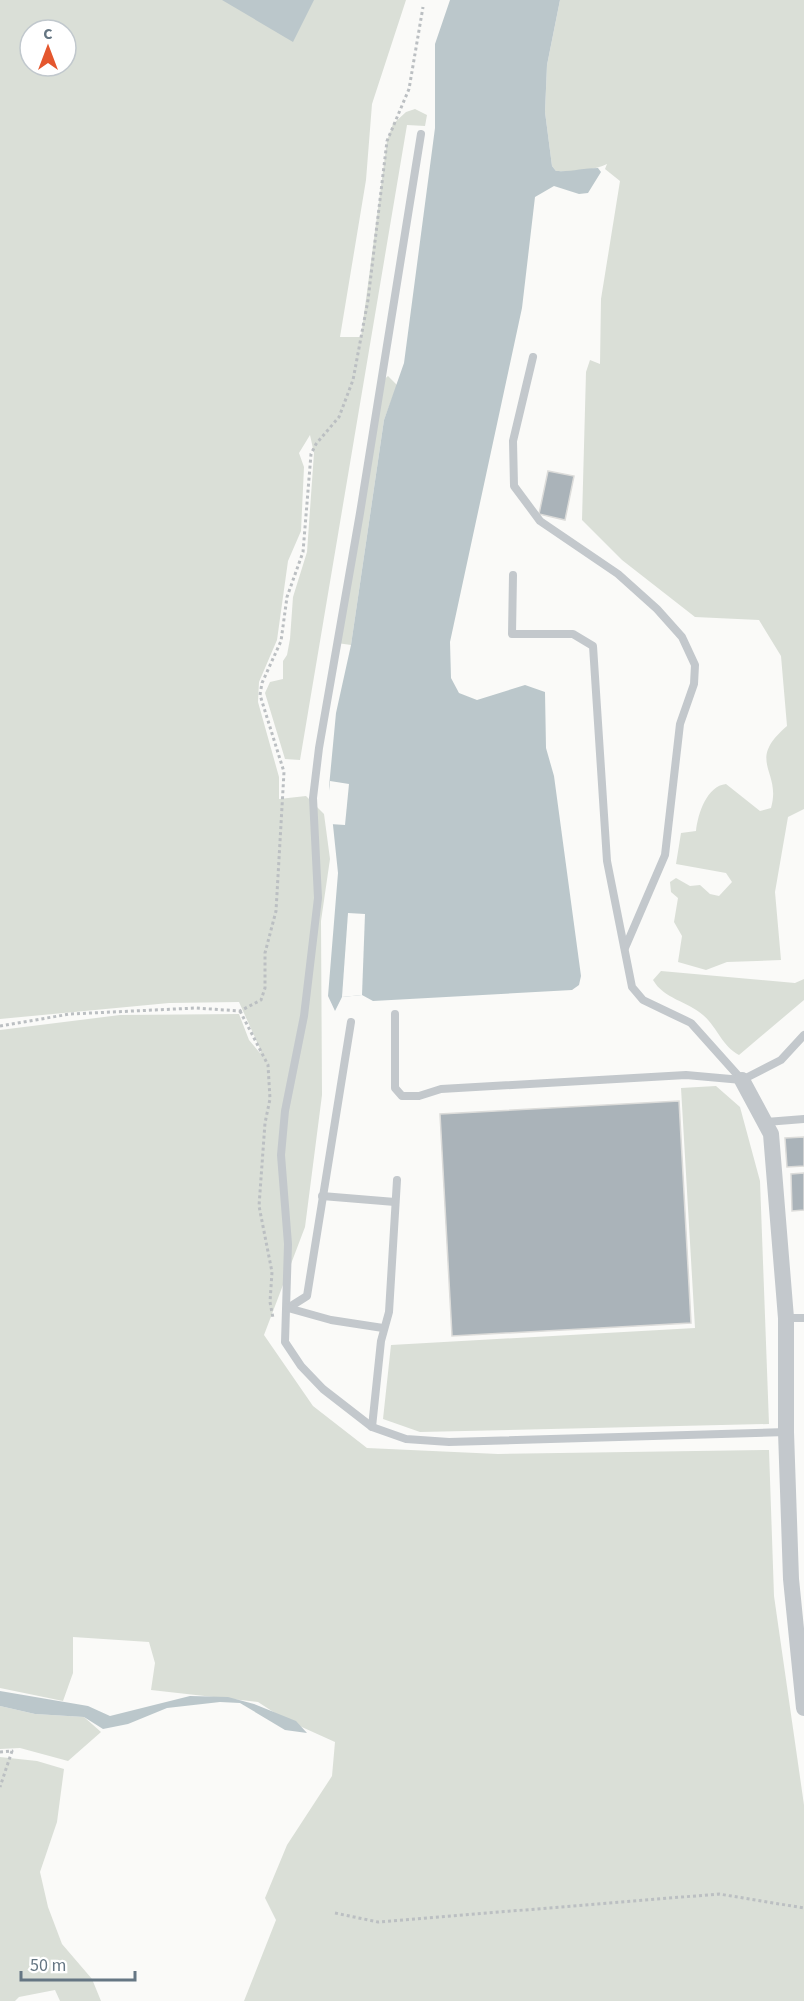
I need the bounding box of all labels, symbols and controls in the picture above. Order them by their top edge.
north arrow [18,18,78,78]
text: С [43,23,53,45]
scale bar [21,1944,135,1982]
text: 50 m [30,1953,66,1978]

